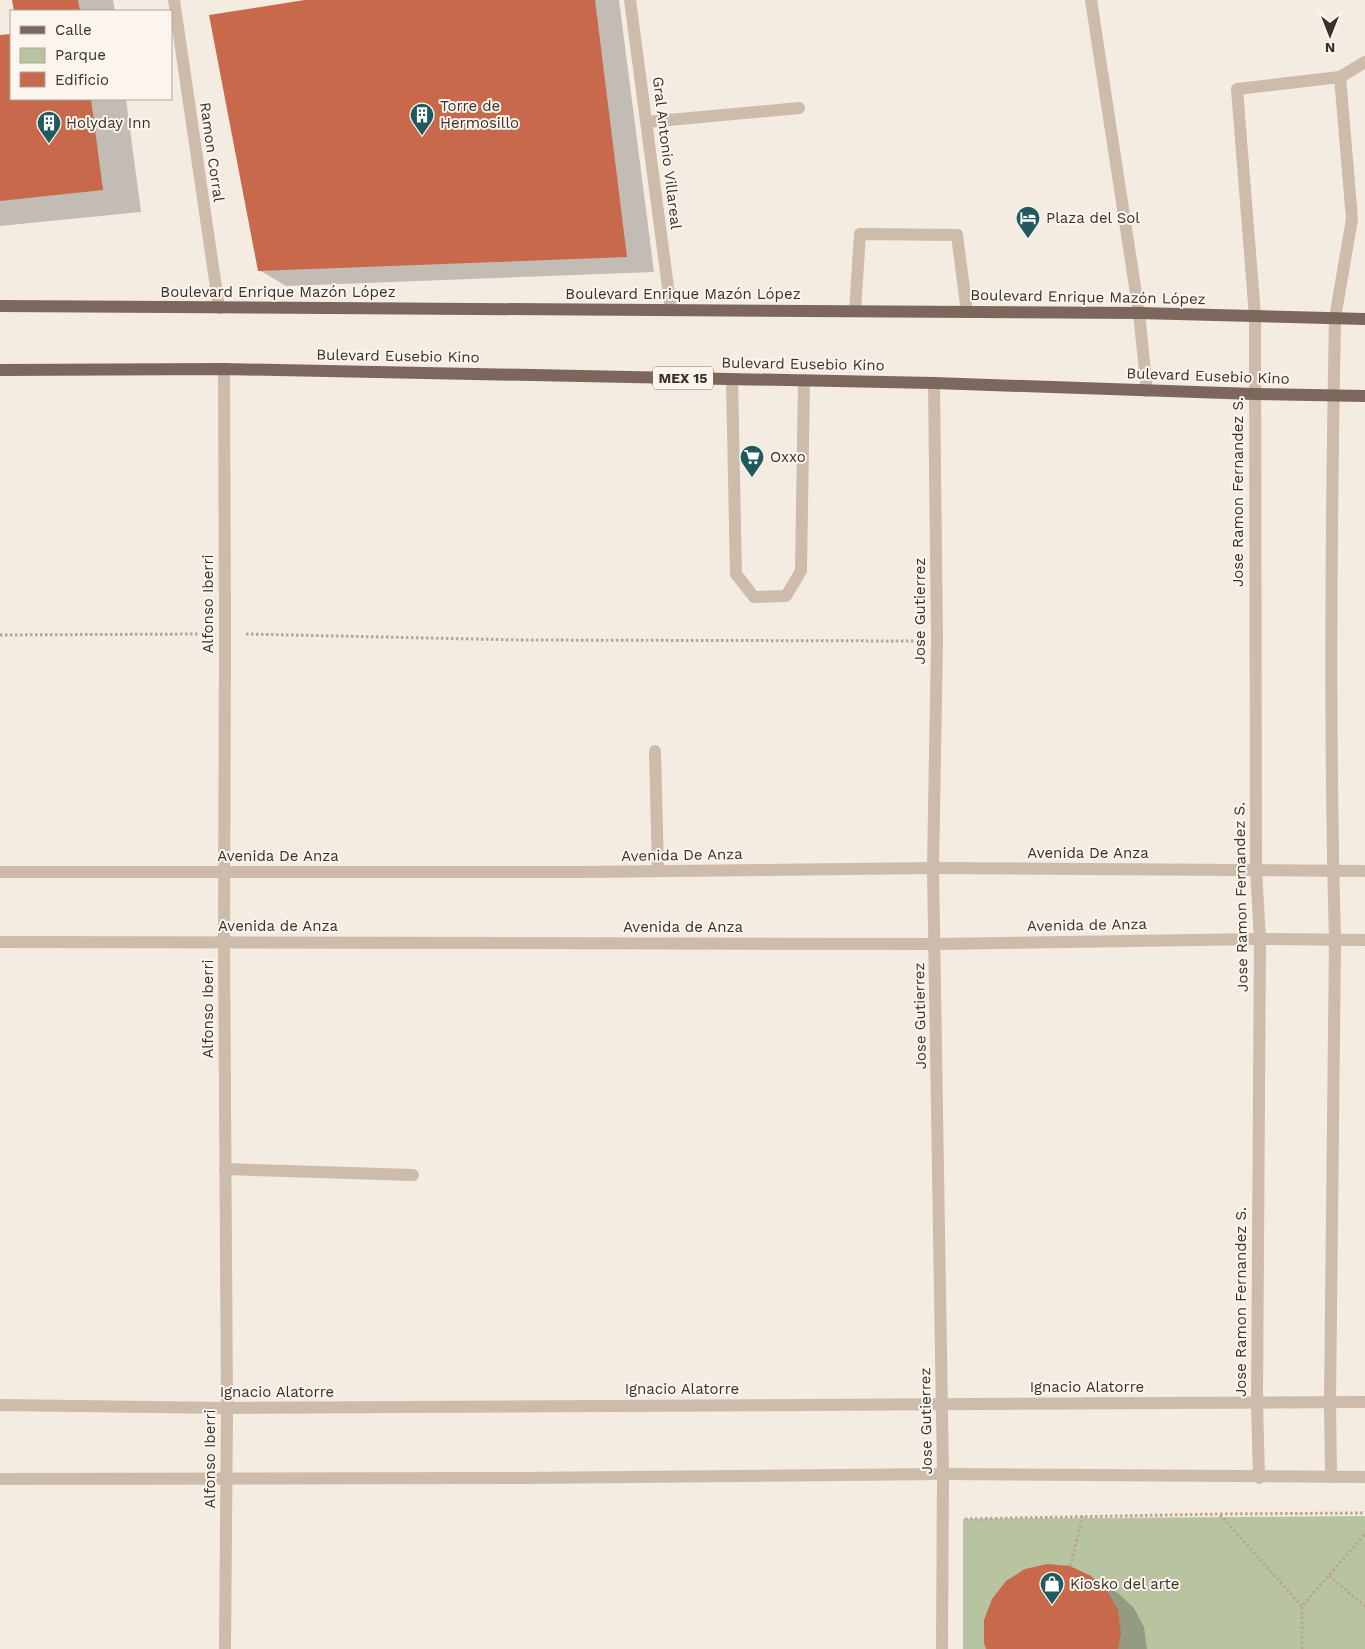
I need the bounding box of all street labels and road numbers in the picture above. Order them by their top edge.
street label: Gral Antonio Villareal [649,75,685,231]
street label: Ramon Corral [196,101,228,203]
street label: Boulevard Enrique Mazón López [160,283,396,301]
street label: Boulevard Enrique Mazón López [565,285,801,303]
street label: Boulevard Enrique Mazón López [970,286,1206,308]
street label: Bulevard Eusebio Kino [316,346,480,366]
street label: Bulevard Eusebio Kino [721,354,885,374]
street label: Bulevard Eusebio Kino [1126,364,1290,388]
road number: MEX 15 [653,366,713,389]
street label: Jose Ramon Fernandez S. [1229,397,1247,587]
street label: Alfonso Iberri [199,554,217,654]
street label: Jose Gutierrez [911,558,929,664]
street label: Jose Ramon Fernandez S. [1230,802,1252,992]
street label: Avenida De Anza [1027,844,1149,862]
street label: Avenida De Anza [621,845,743,865]
street label: Avenida De Anza [217,847,339,865]
street label: Avenida de Anza [1027,915,1148,935]
street label: Avenida de Anza [218,917,339,935]
street label: Avenida de Anza [623,918,744,936]
street label: Alfonso Iberri [199,959,217,1059]
street label: Jose Gutierrez [910,962,930,1070]
street label: Jose Ramon Fernandez S. [1232,1207,1250,1397]
street label: Jose Gutierrez [916,1367,936,1475]
street label: Ignacio Alatorre [1030,1378,1144,1396]
street label: Ignacio Alatorre [625,1380,739,1398]
street label: Ignacio Alatorre [220,1383,334,1401]
street label: Alfonso Iberri [201,1409,219,1509]

